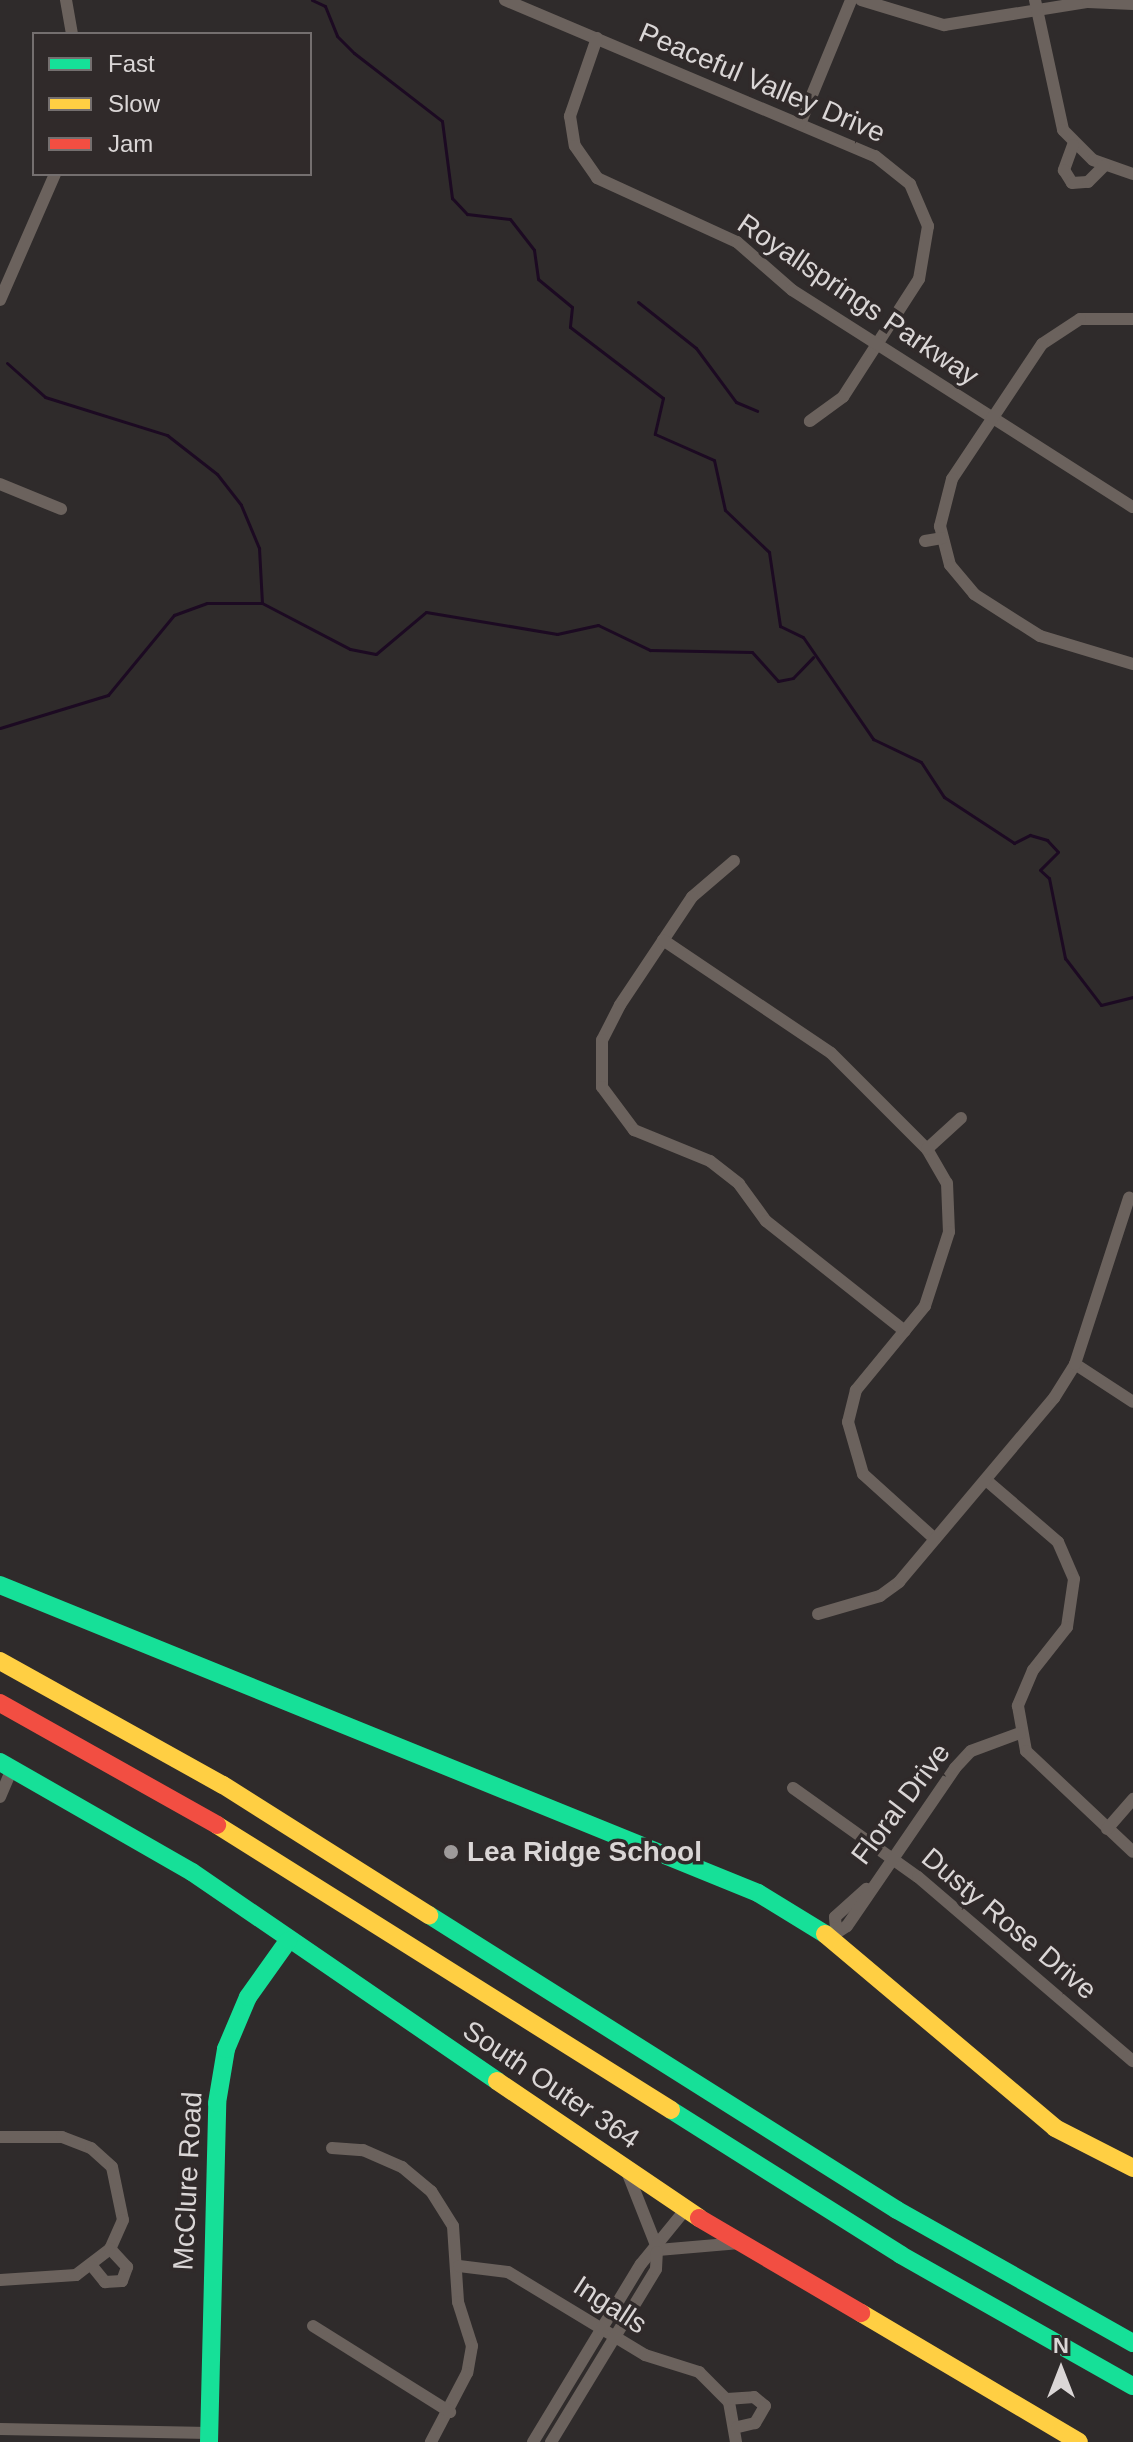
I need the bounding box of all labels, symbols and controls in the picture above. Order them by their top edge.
street label: Peaceful Valley Drive [634,16,890,150]
legend [32,32,312,176]
text: Fast [108,50,155,77]
text: Slow [108,90,160,117]
text: Jam [108,130,153,157]
street label: Royallsprings Parkway [731,207,985,393]
street label: Floral Drive [845,1737,957,1871]
place label: Lea Ridge School [467,1835,702,1869]
street label: Dusty Rose Drive [915,1841,1103,2007]
marker: Lea Ridge School [442,1843,460,1861]
street label: South Outer 364 [456,2014,646,2156]
street label: McClure Road [167,2091,209,2271]
street label: Ingalls [567,2269,653,2341]
north arrow [1021,2330,1101,2410]
text: N [1053,2333,1069,2358]

